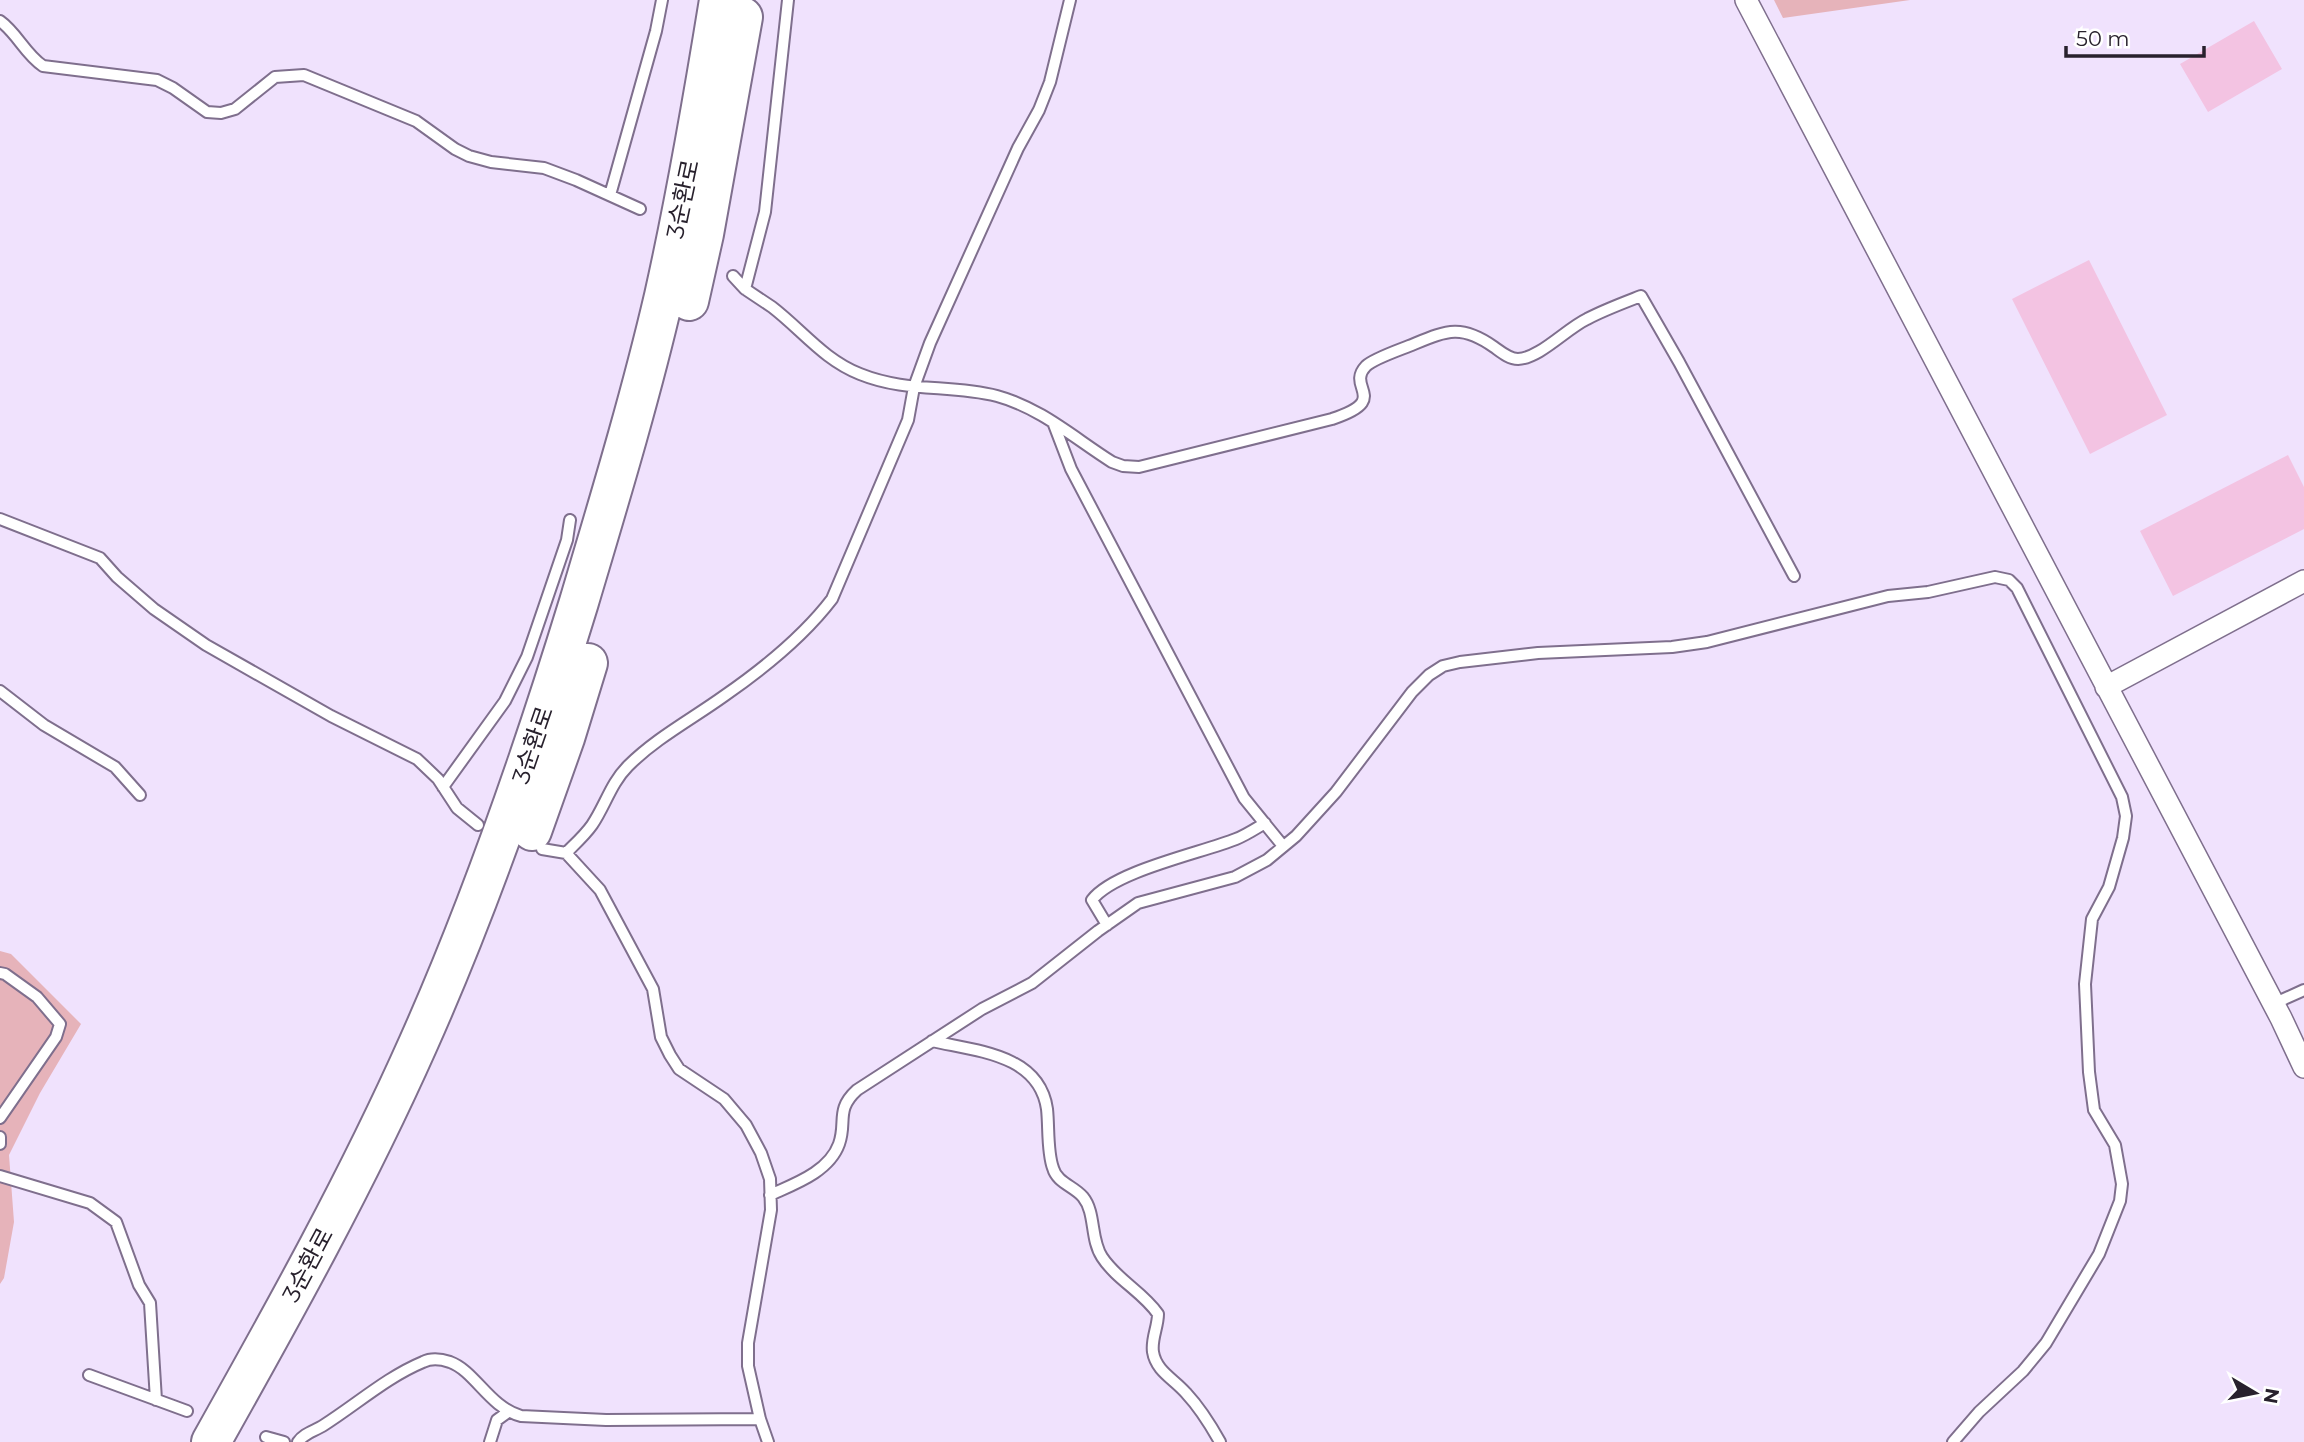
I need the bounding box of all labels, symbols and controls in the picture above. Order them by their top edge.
scale bar [2066,14,2204,58]
text: 50 m [2076,26,2130,51]
street label: 3순환로 [660,157,705,241]
street label: 3순환로 [506,702,559,787]
street label: 3순환로 [276,1223,339,1307]
north arrow [2220,1358,2290,1428]
text: N [2259,1386,2284,1405]

